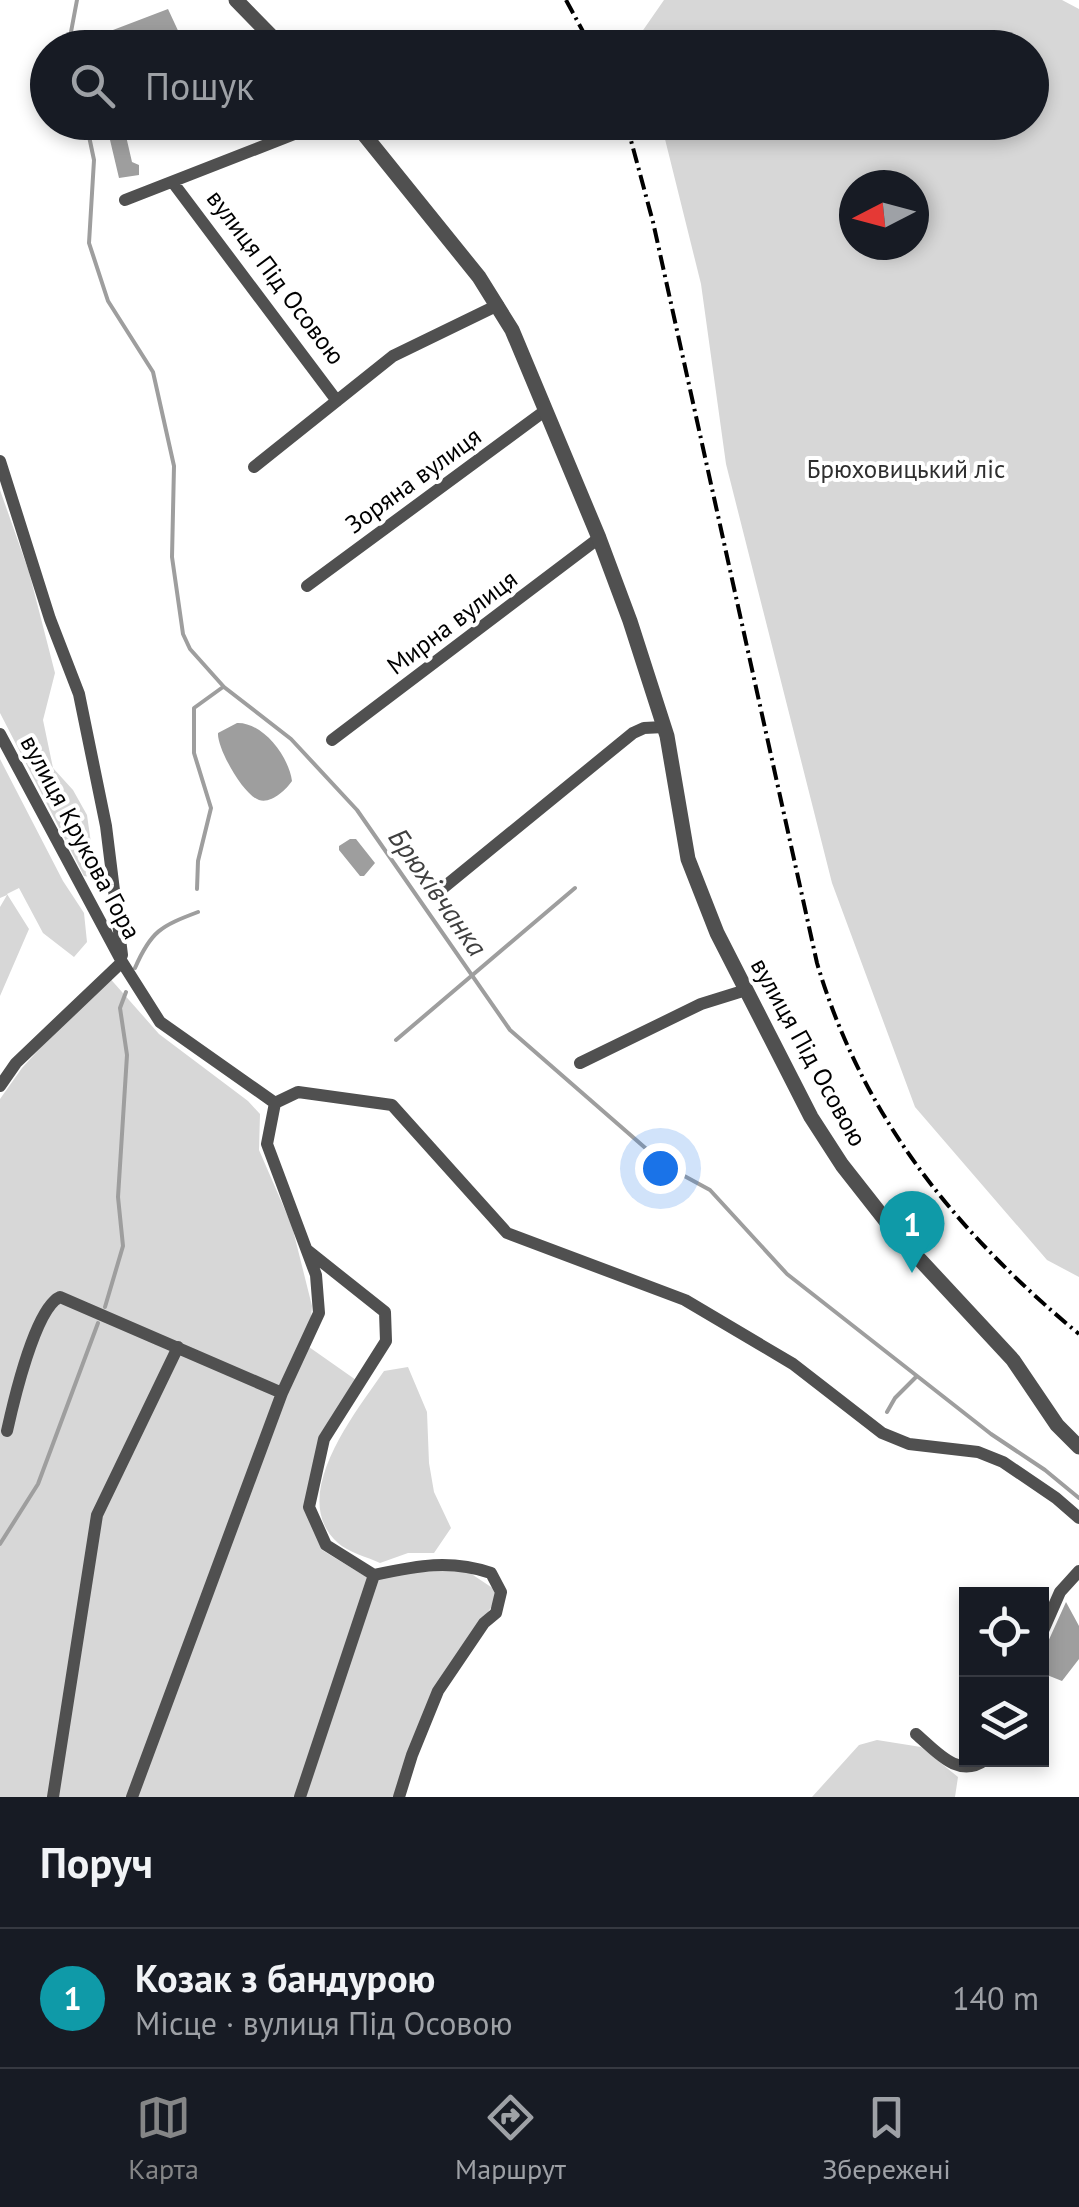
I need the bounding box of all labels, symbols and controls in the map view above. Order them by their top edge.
search box [30,30,1049,140]
icon: search [65,58,120,113]
text: Пошук [145,61,254,110]
north arrow [839,170,929,260]
street label: вулиця Під Осовою [200,183,352,371]
street label: Зоряна вулиця [339,420,487,540]
park label: Брюховицький ліс [807,453,1005,485]
street label: Мирна вулиця [380,563,524,681]
street label: вулиця Крукова Гора [14,729,148,945]
water label: Брюхівчанка [381,820,496,963]
street label: вулиця Під Осовою [744,952,874,1152]
your location [635,1143,686,1194]
pin: 1 [880,1190,944,1273]
map controls [959,1587,1049,1767]
button: locate [959,1587,1049,1677]
button: layers [959,1677,1049,1767]
text: Поруч [40,1835,153,1890]
text: Козак з бандурою [135,1953,435,2002]
text: 1 [63,1977,82,2019]
text: 140 m [952,1977,1039,2019]
text: Місце · вулиця Під Осовою [135,2002,512,2044]
tab: Карта [128,2090,199,2187]
tab: Маршрут [455,2090,566,2187]
tab: Збережені [822,2090,951,2187]

